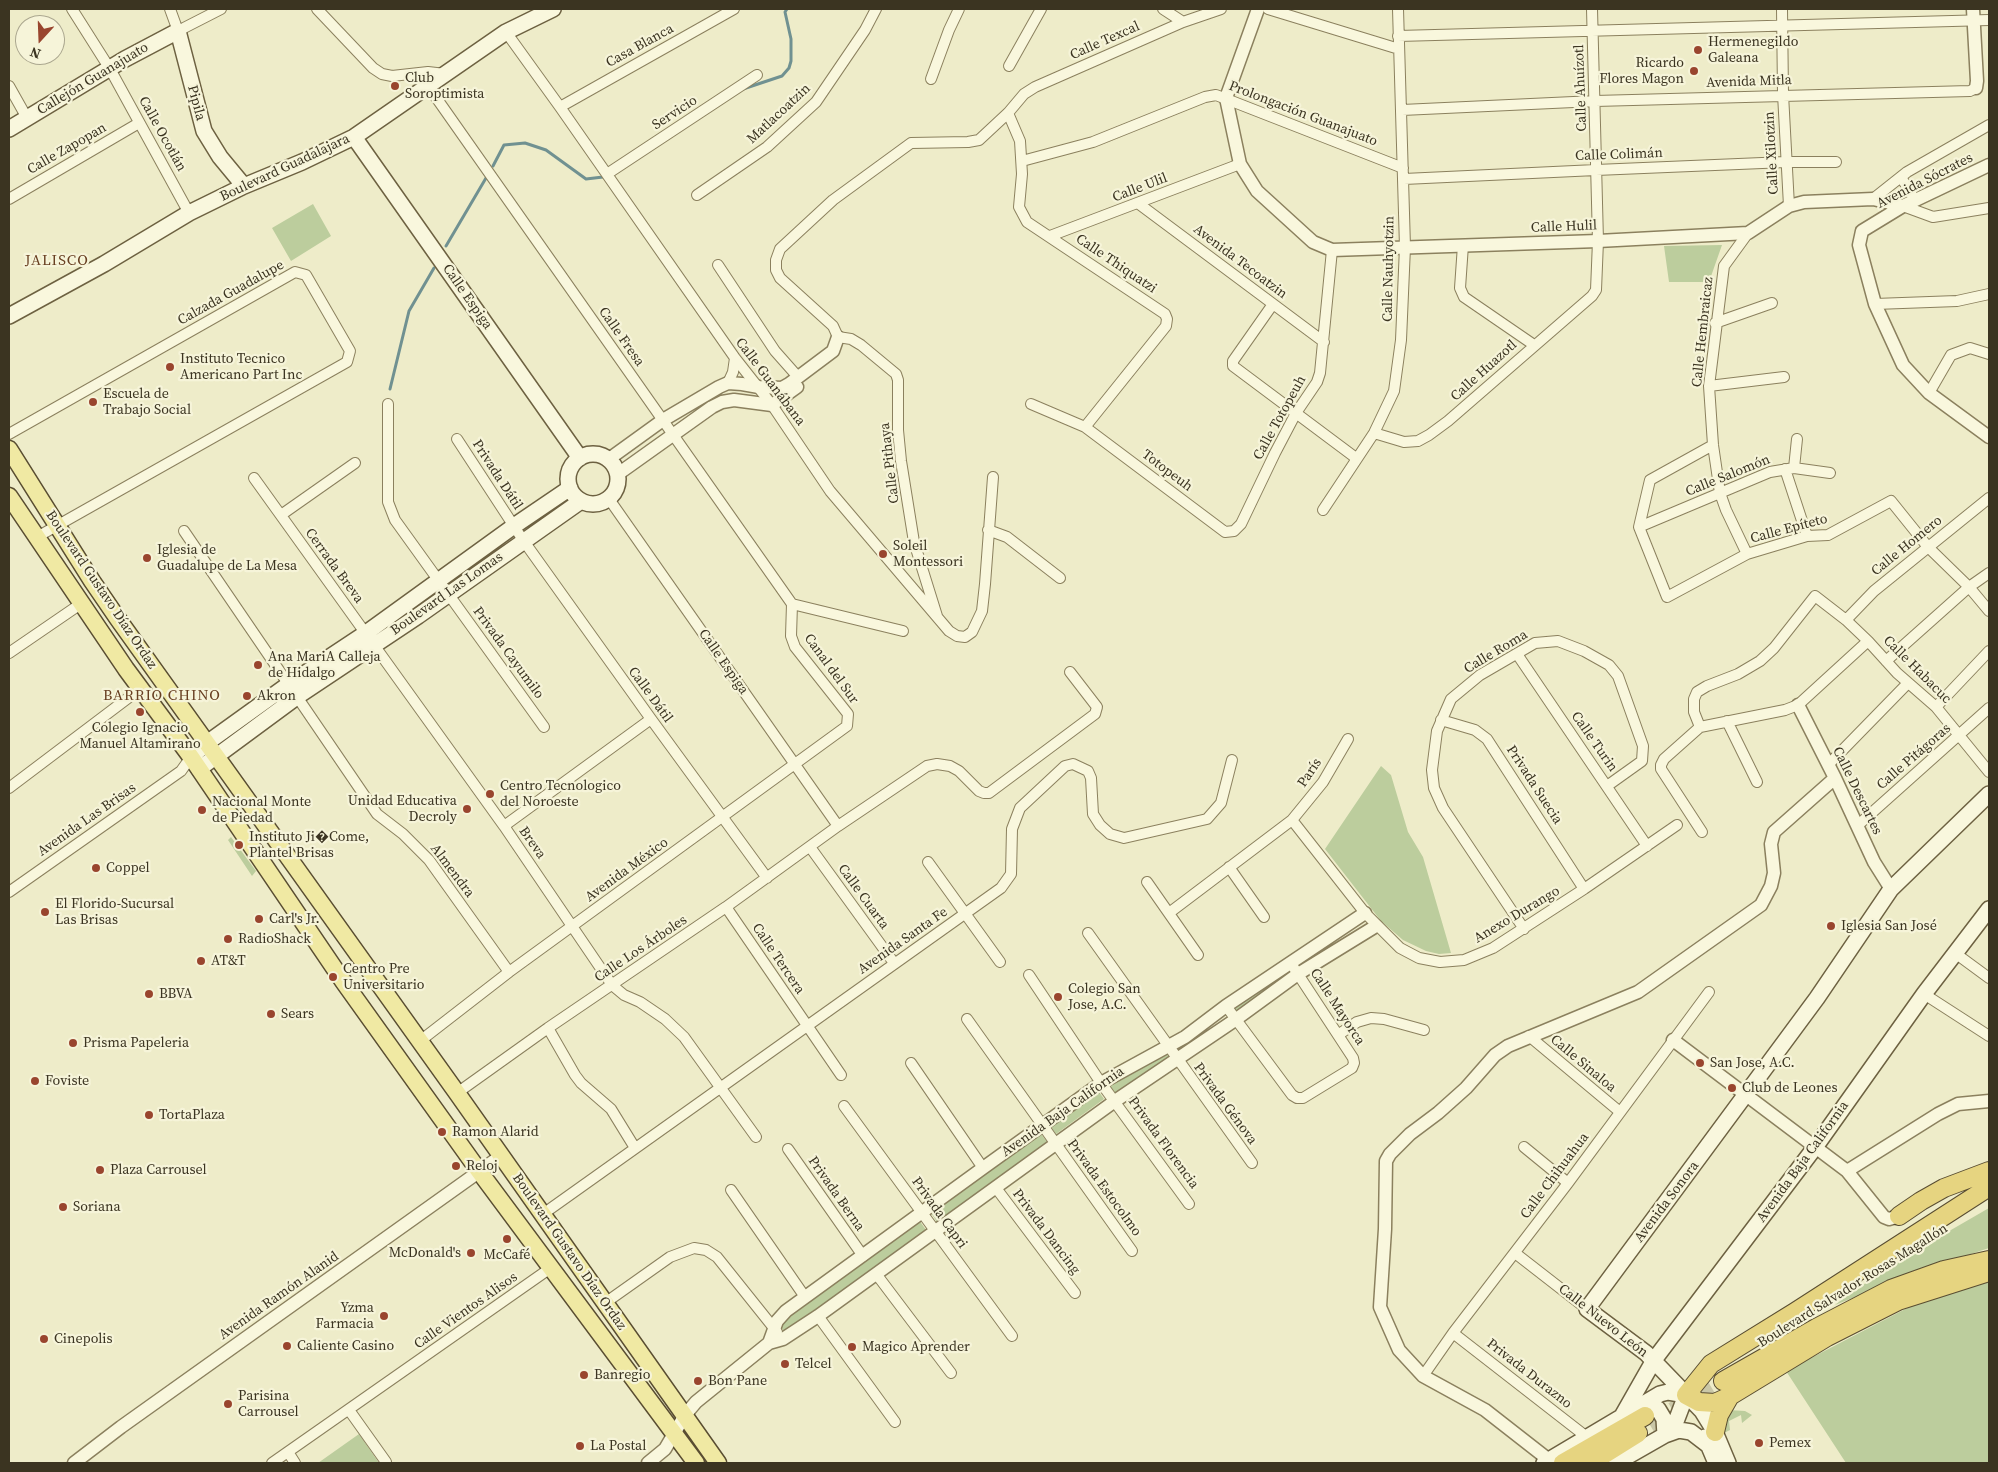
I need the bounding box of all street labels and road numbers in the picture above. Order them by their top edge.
street label: Calle Texcal [1068,18,1142,64]
street label: Casa Blanca [603,21,677,71]
street label: Callejón Guanajuato [34,39,152,119]
street label: Calle Ahuízotl [1571,44,1591,132]
street label: Avenida Mitla [1706,72,1792,92]
street label: Prolongación Guanajuato [1226,78,1380,150]
street label: Matlacoatzin [744,80,814,148]
street label: Pipila [183,83,209,123]
street label: Servicio [649,92,701,134]
street label: Calle Ocotlán [135,94,189,174]
street label: Calle Xilotzin [1761,111,1783,195]
street label: Calle Zapopan [24,120,110,178]
street label: Boulevard Guadalajara [217,131,353,205]
street label: Calle Colimán [1575,145,1663,165]
street label: Avenida Sócrates [1874,150,1976,212]
street label: Calle Ulil [1110,170,1170,206]
street label: Calle Nauhyotzin [1380,216,1398,322]
street label: Calle Hulil [1531,217,1597,237]
street label: Avenida Tecoatzin [1190,221,1290,303]
street label: Calle Thiquatzi [1072,231,1160,297]
street label: Calzada Guadalupe [175,257,287,329]
street label: Calle Espiga [438,261,496,333]
street label: Calle Hembraicaz [1689,276,1717,388]
street label: Calle Fresa [594,304,648,370]
street label: Calle Guanábana [731,335,809,429]
street label: Calle Huazotl [1447,337,1521,405]
street label: Calle Totopeuh [1250,373,1310,463]
street label: Calle Pithaya [877,422,903,504]
street label: Privada Dátil [468,437,526,513]
street label: Totopeuh [1138,447,1196,495]
street label: Calle Salomón [1683,451,1773,501]
street label: Boulevard Gustavo Díaz Ordaz [42,508,160,672]
street label: Calle Epíteto [1749,511,1829,547]
street label: Calle Homero [1868,512,1946,580]
street label: Cerrada Breva [301,525,367,607]
street label: Boulevard Las Lomas [388,549,506,639]
street label: Privada Cayumilo [469,604,547,702]
street label: Calle Espiga [694,626,752,698]
street label: Calle Roma [1461,626,1531,678]
street label: Canal del Sur [800,631,862,707]
street label: Calle Habacuc [1879,632,1955,708]
street label: Calle Dátil [624,664,676,726]
street label: Calle Turin [1567,709,1621,775]
street label: Calle Pitágoras [1874,720,1954,794]
street label: Privada Suecia [1502,742,1566,828]
street label: Calle Descartes [1828,744,1886,838]
street label: París [1294,755,1326,791]
street label: Avenida Las Brisas [35,780,139,860]
street label: Breva [515,824,549,862]
street label: Avenida México [582,834,672,906]
street label: Almendra [426,841,478,901]
street label: Calle Cuarta [834,861,892,933]
street label: Anexo Durango [1471,883,1563,947]
street label: Avenida Santa Fe [855,904,951,978]
street label: Calle Los Árboles [591,912,691,986]
street label: Calle Tercera [748,920,808,998]
street label: Calle Mayorca [1306,965,1368,1049]
street label: Calle Sinaloa [1547,1032,1619,1096]
street label: Privada Génova [1190,1060,1260,1148]
street label: Avenida Baja California [998,1063,1128,1161]
street label: Privada Florencia [1124,1094,1202,1192]
street label: Avenida Baja California [1753,1098,1853,1226]
street label: Calle Chihuahua [1517,1130,1593,1222]
street label: Privada Estocolmo [1063,1136,1145,1240]
street label: Privada Berna [804,1153,868,1235]
street label: Avenida Sonora [1631,1158,1703,1246]
street label: Boulevard Gustavo Díaz Ordaz [508,1170,630,1334]
street label: Privada Capri [907,1174,971,1252]
street label: Privada Dancing [1008,1186,1084,1278]
street label: Boulevard Salvador Rosas Magallón [1755,1220,1951,1352]
street label: Avenida Ramón Alanid [216,1248,342,1344]
street label: Calle Vientos Alisos [411,1269,521,1353]
street label: Calle Nuevo León [1555,1281,1651,1361]
street label: Privada Durazno [1483,1335,1575,1413]

